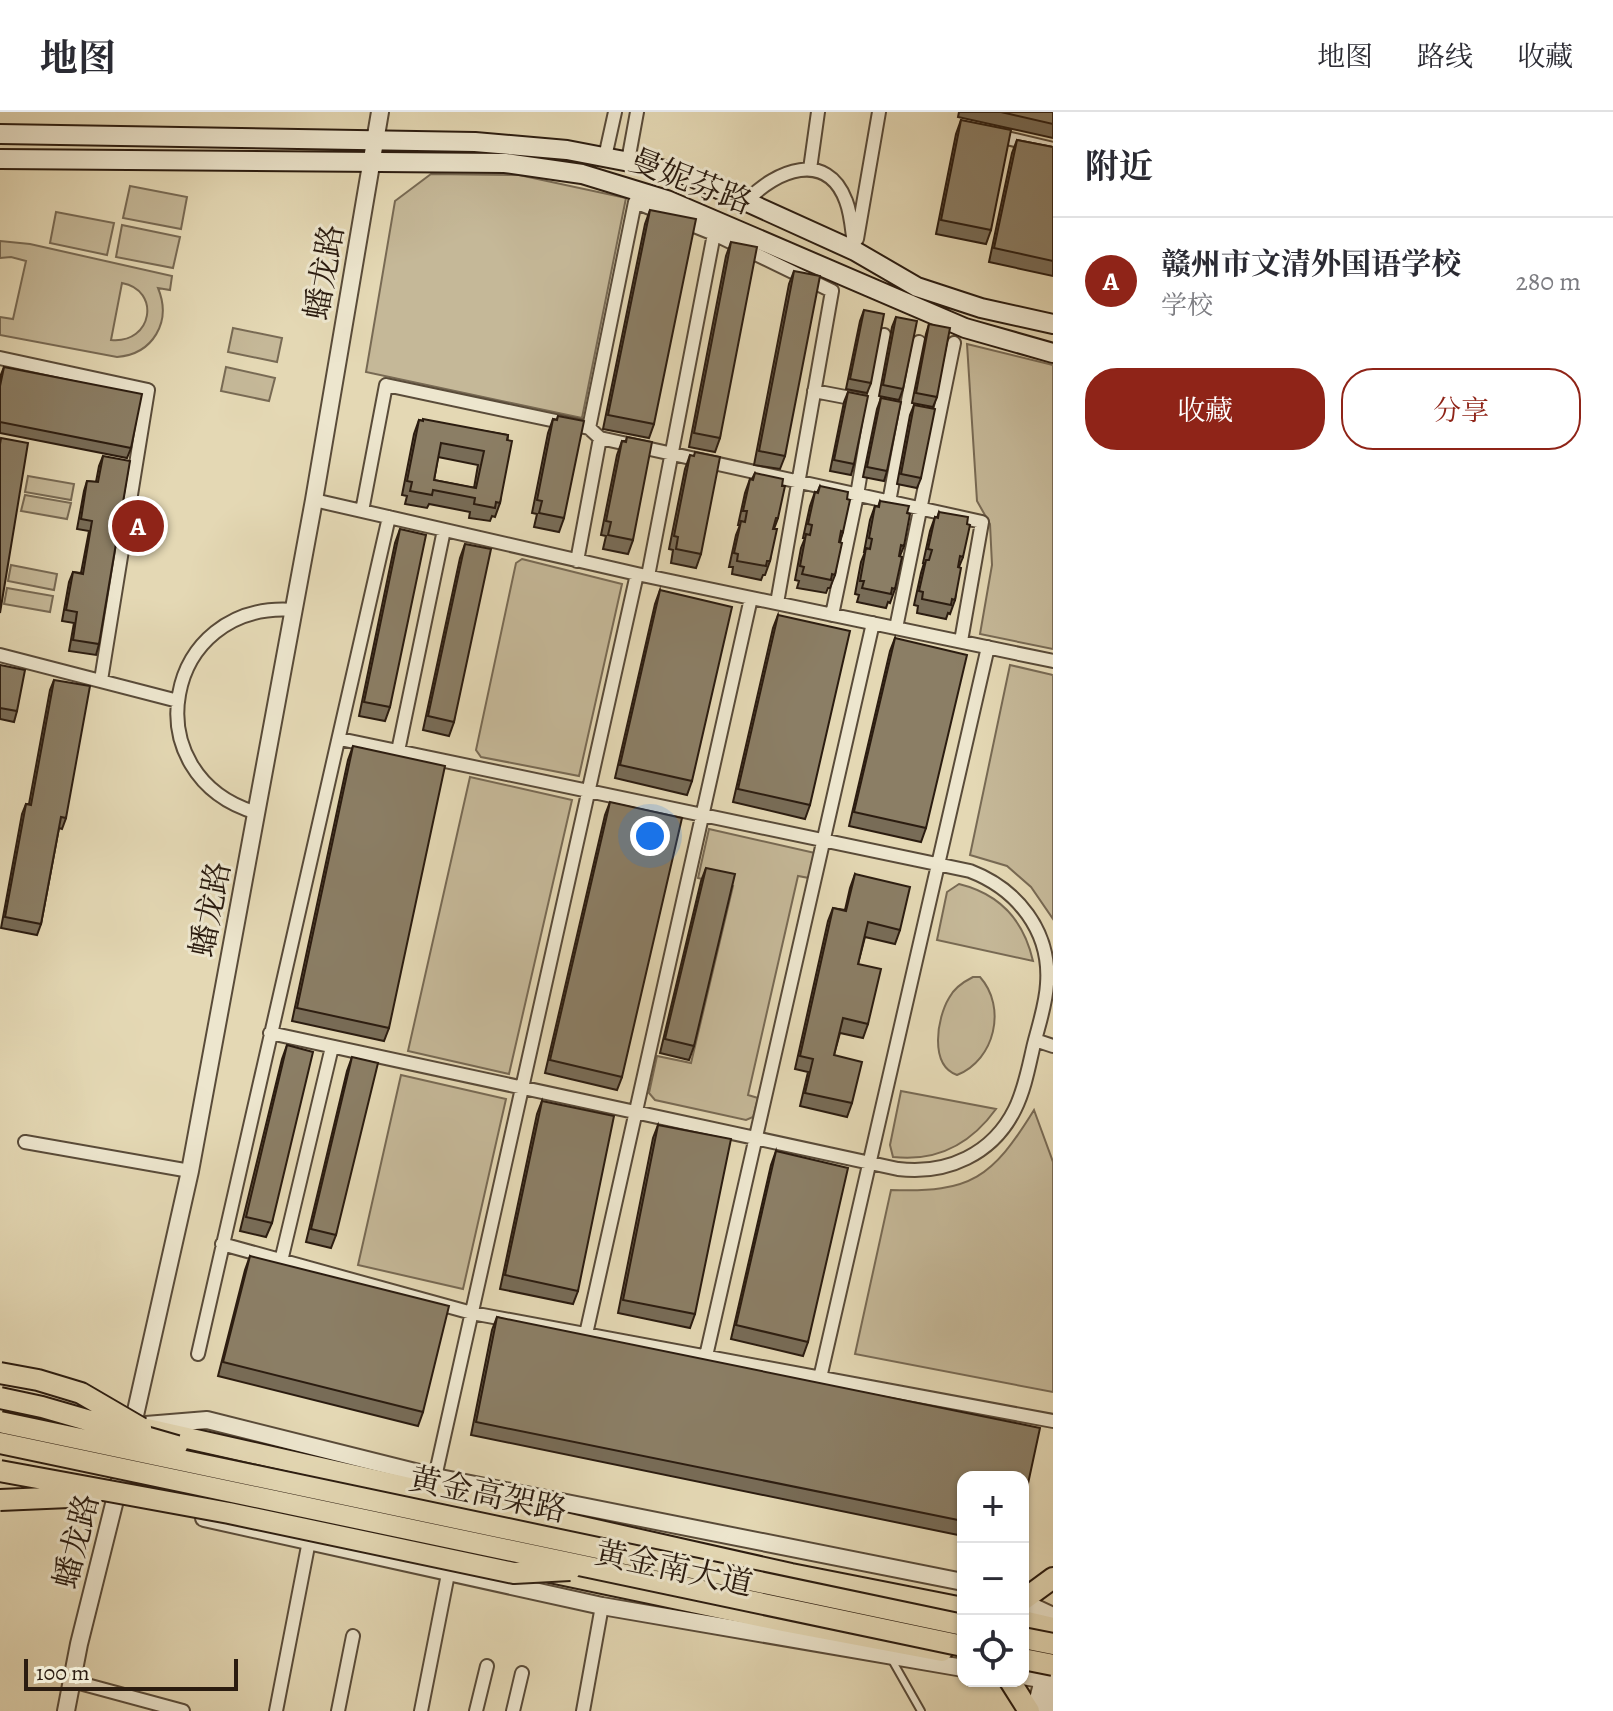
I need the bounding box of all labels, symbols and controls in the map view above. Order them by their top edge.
text: 地图 [40,32,116,84]
text: 地图 [1317,38,1373,76]
text: 路线 [1417,38,1473,76]
text: 收藏 [1517,38,1573,76]
street label: 曼妮芬路 [623,138,759,224]
text: 附近 [1085,143,1153,190]
street label: 蟠龙路 [294,221,354,323]
text: 赣州市文清外国语学校 [1161,244,1461,284]
text: A [1103,264,1119,299]
text: 280 m [1515,264,1581,299]
text: 学校 [1161,288,1213,323]
button: 收藏 [1085,368,1325,450]
button: 分享 [1341,368,1581,450]
pin: A [112,496,164,556]
your location [630,816,670,856]
street label: 蟠龙路 [179,858,241,960]
street label: 黄金高架路 [405,1456,571,1532]
map controls [957,1471,1029,1687]
button: + [957,1471,1029,1543]
street label: 蟠龙路 [43,1489,109,1593]
street label: 黄金南大道 [591,1530,757,1606]
button: − [957,1543,1029,1615]
button: locate [957,1615,1029,1687]
scale bar [24,1655,238,1691]
text: 100 m [36,1658,90,1688]

